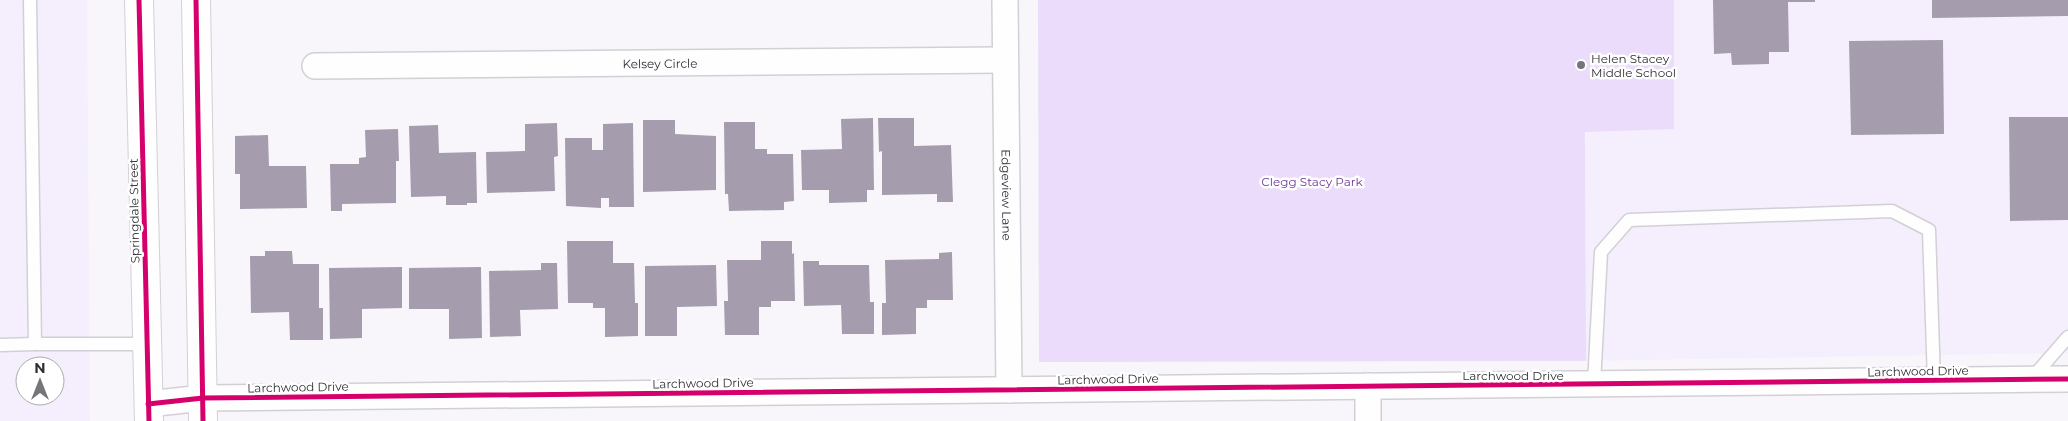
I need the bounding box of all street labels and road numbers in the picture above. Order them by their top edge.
street label: Kelsey Circle [622,55,698,71]
street label: Edgeview Lane [999,149,1015,241]
street label: Springdale Street [126,158,142,264]
street label: Larchwood Drive [1867,363,1969,379]
street label: Larchwood Drive [1462,368,1564,383]
street label: Larchwood Drive [1057,371,1159,387]
street label: Larchwood Drive [652,375,754,391]
street label: Larchwood Drive [247,379,349,395]

